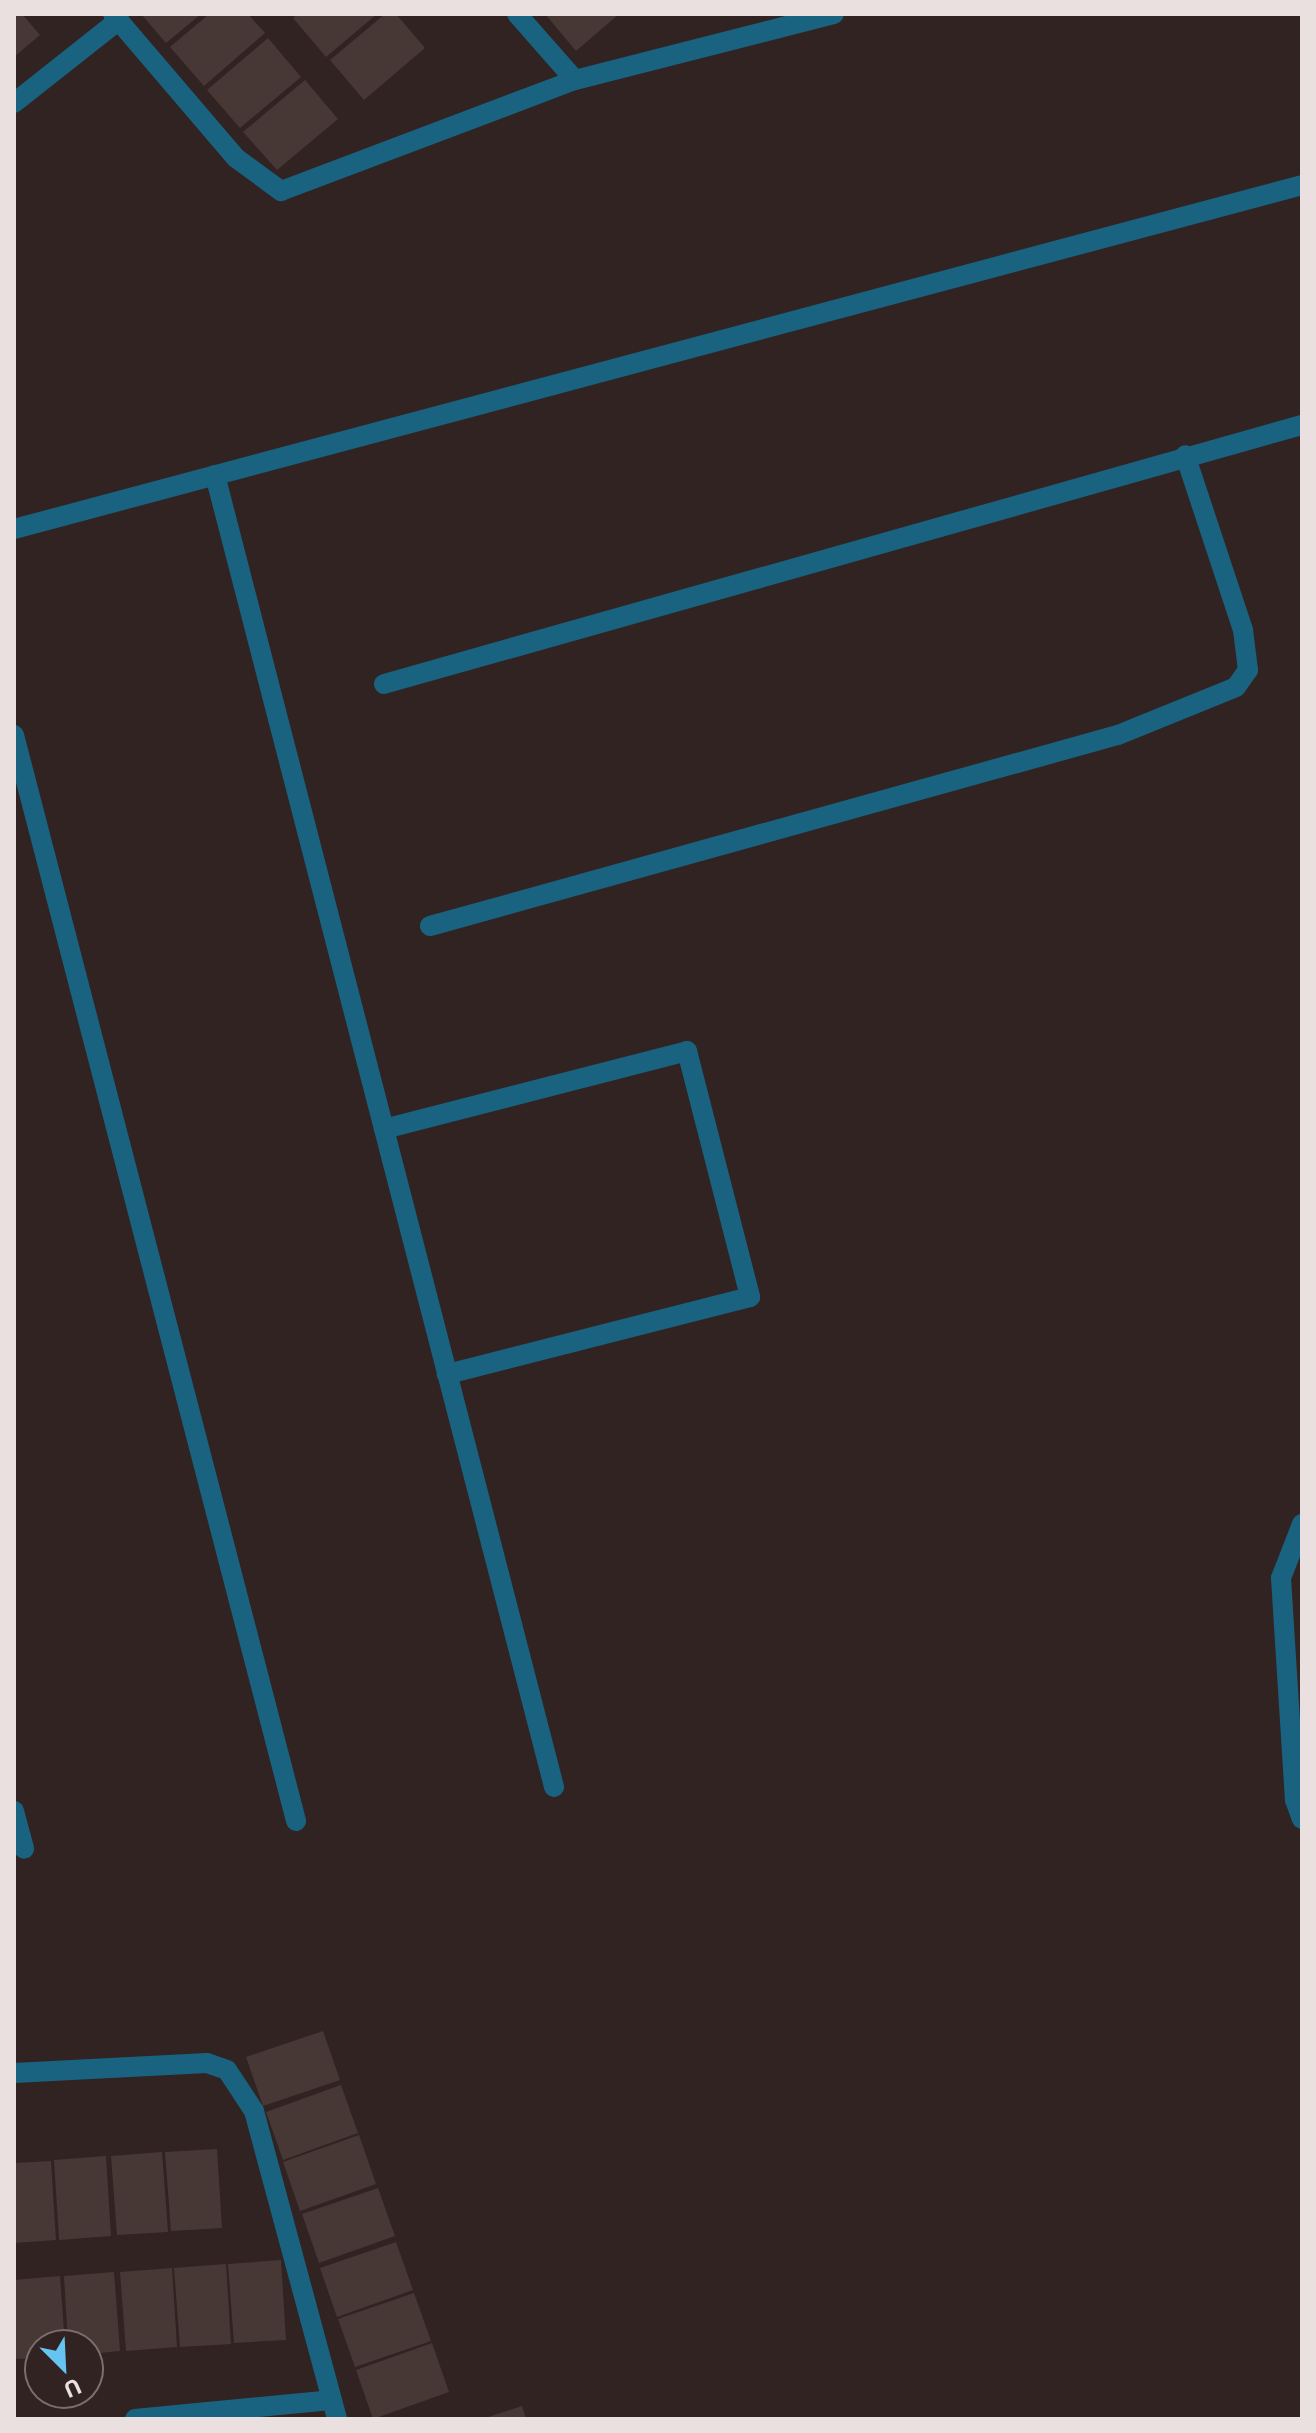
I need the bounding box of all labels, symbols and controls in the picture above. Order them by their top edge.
north arrow [24,2329,104,2409]
text: U [59,2372,87,2406]

